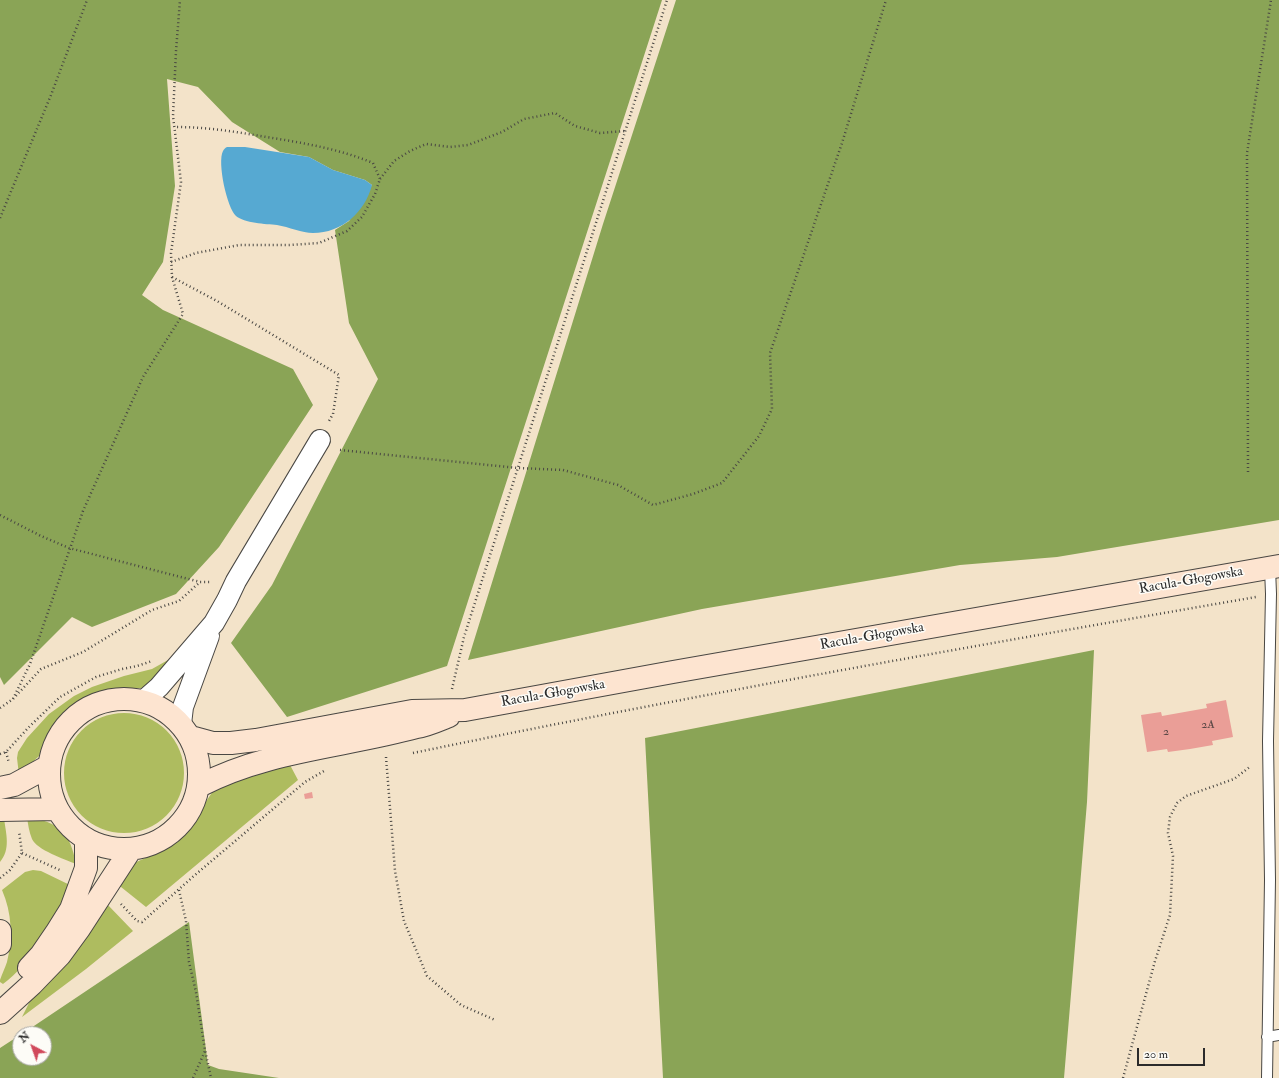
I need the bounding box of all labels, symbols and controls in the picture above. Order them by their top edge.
street label: Racula-Głogowska [1138,564,1244,598]
street label: Racula-Głogowska [819,620,925,654]
street label: Racula-Głogowska [500,677,606,711]
house number: 2A [1201,718,1215,732]
house number: 2 [1163,725,1169,739]
north arrow [12,1026,52,1066]
text: N [16,1029,32,1045]
scale bar [1139,1040,1207,1066]
text: 20 m [1144,1047,1168,1062]

